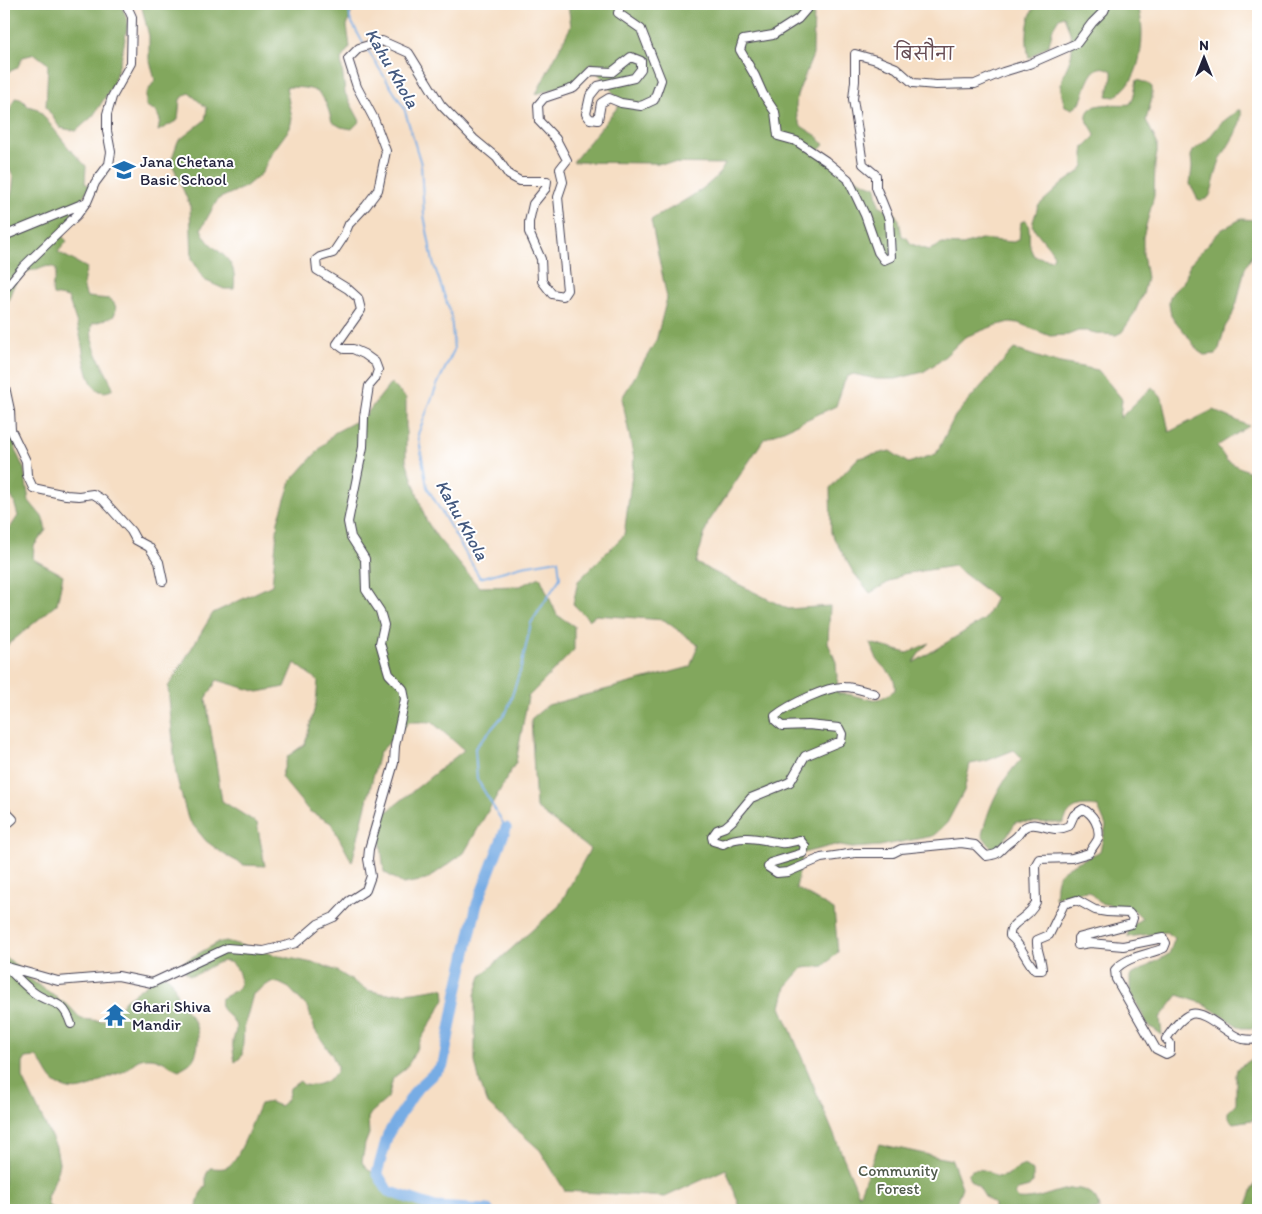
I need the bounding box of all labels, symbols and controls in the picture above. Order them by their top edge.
water label: Kahu Khola [360,24,424,112]
north arrow [1180,32,1230,82]
district label: बिसौना [893,37,955,65]
text: N [1199,37,1209,54]
place label: Jana Chetana Basic School [140,152,234,189]
school or university icon: Jana Chetana Basic School [111,157,137,183]
water label: Kahu Khola [431,476,493,565]
place label: Ghari Shiva Mandir [132,997,212,1034]
temple icon: Ghari Shiva Mandir [102,1002,128,1028]
park label: Community Forest [858,1161,939,1198]

